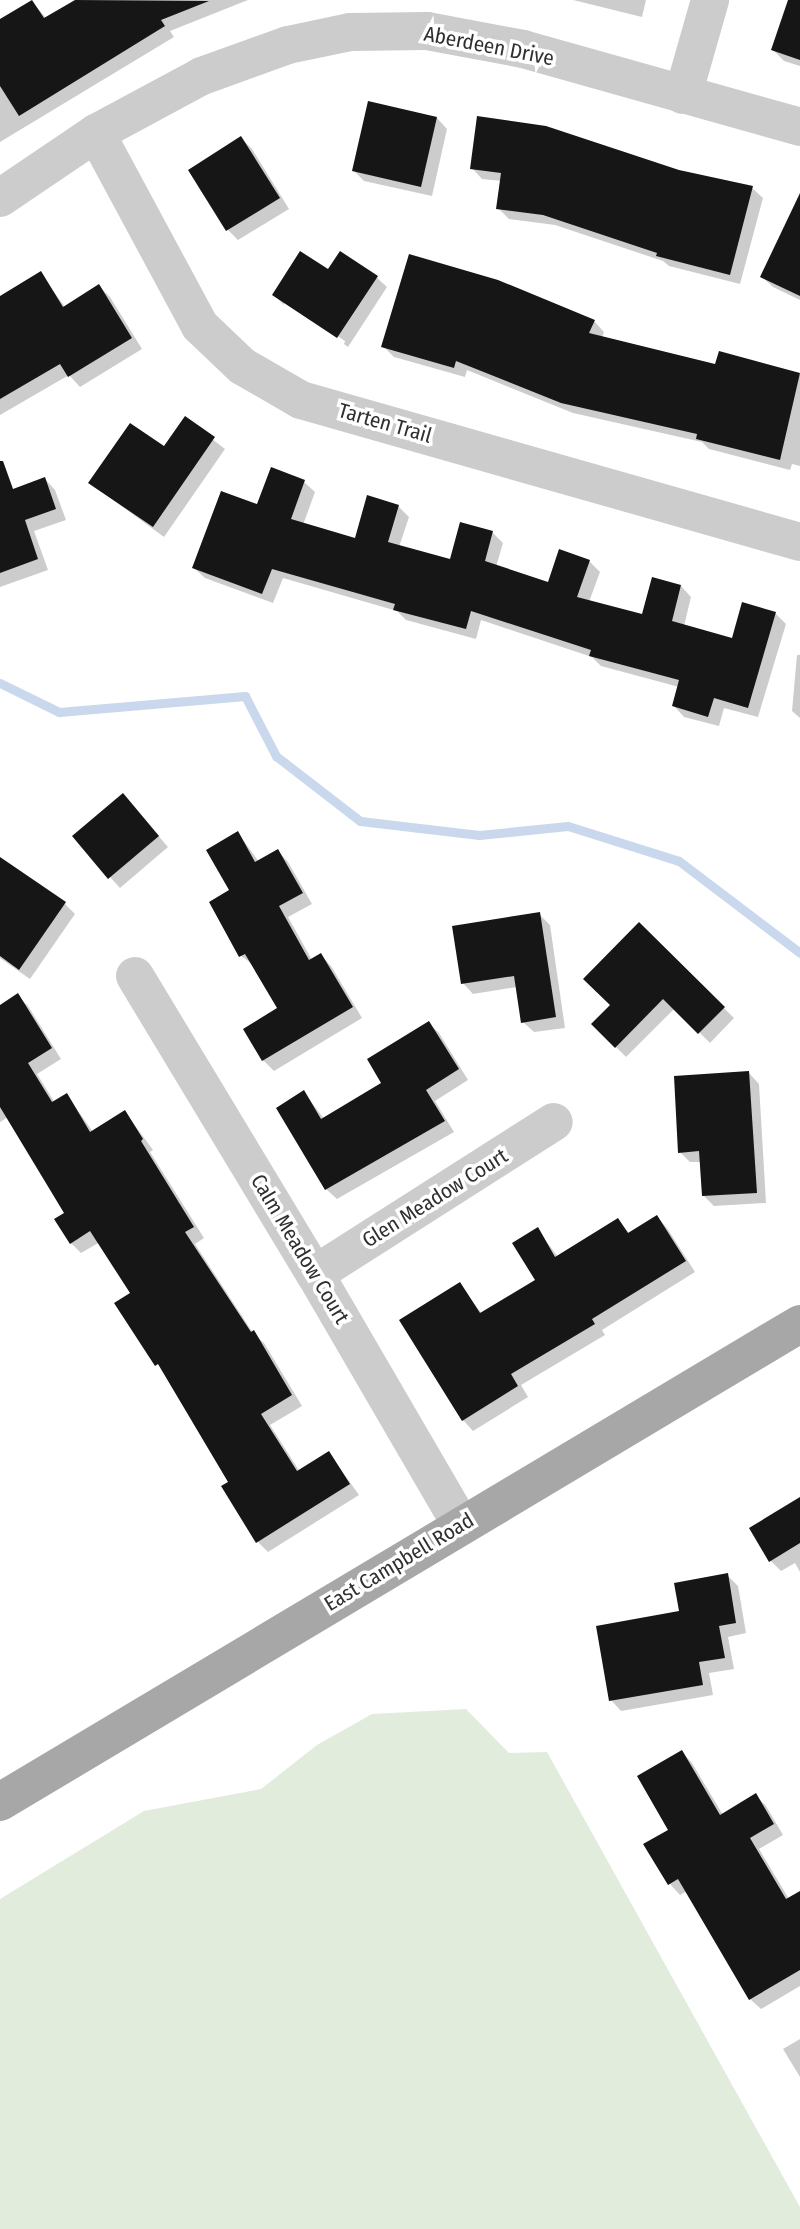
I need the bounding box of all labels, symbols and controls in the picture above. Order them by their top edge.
street label: Aberdeen Drive [422,21,556,71]
street label: Tarten Trail [335,398,435,448]
street label: Glen Meadow Court [358,1143,512,1253]
street label: Calm Meadow Court [245,1170,355,1328]
street label: East Campbell Road [320,1508,478,1616]

